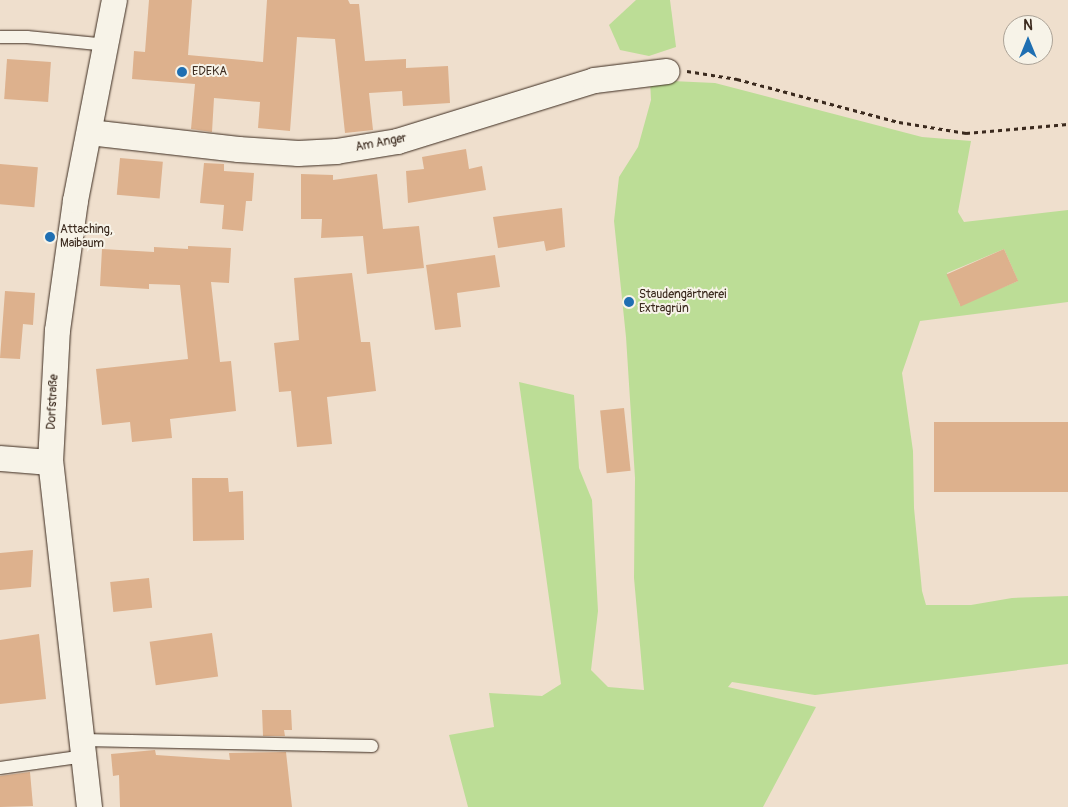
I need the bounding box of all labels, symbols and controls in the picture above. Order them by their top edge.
north arrow [1003,15,1053,65]
text: N [1023,17,1033,34]
place label: EDEKA [192,65,227,79]
marker: EDEKA [176,66,188,78]
street label: Am Anger [354,131,408,155]
place label: Attaching, Maibaum [60,223,113,251]
marker: Attaching, Maibaum [44,231,56,243]
place label: Staudengärtnerei Extragrün [639,288,726,316]
marker: Staudengärtnerei Extragrün [623,296,635,308]
street label: Dorfstraße [44,374,62,430]

